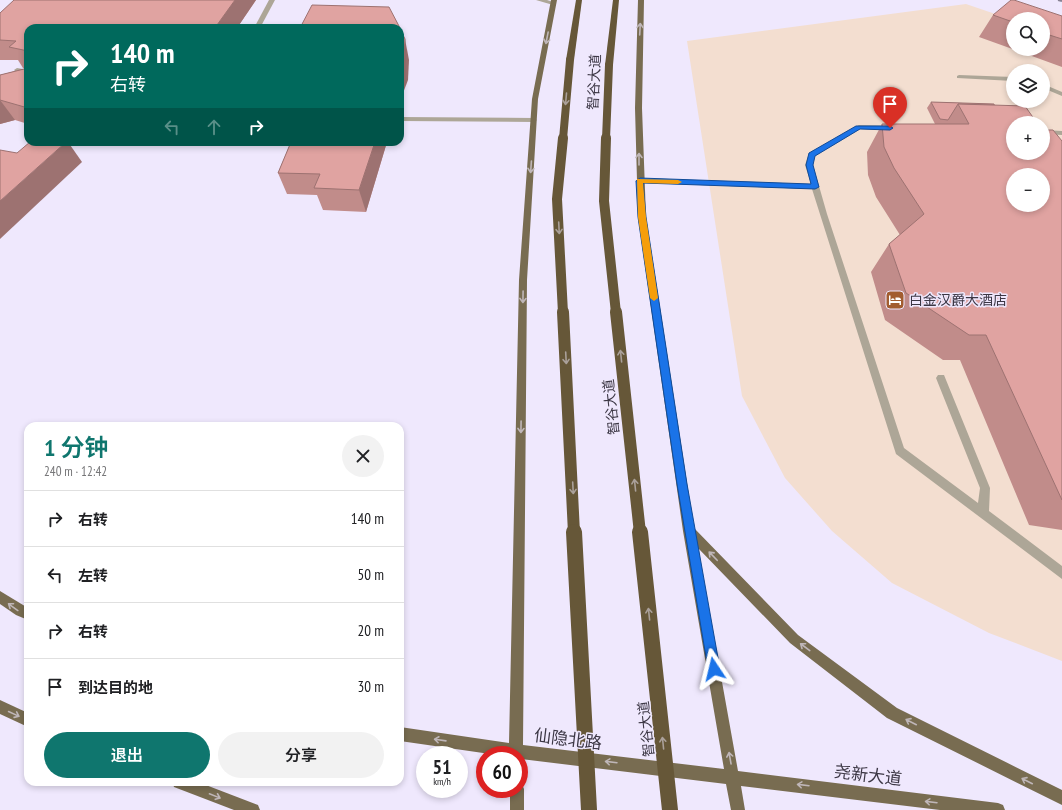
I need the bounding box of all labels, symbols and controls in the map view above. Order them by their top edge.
map controls [1006,12,1050,212]
button: search [1006,12,1050,56]
one-way arrow [636,23,643,36]
one-way arrow [542,31,550,44]
text: 140 m [110,34,174,71]
icon: right [44,40,96,92]
street label: 智谷大道 [584,54,604,110]
button: layers [1006,64,1050,108]
text: 右转 [110,73,146,96]
pin [873,87,907,128]
one-way arrow [563,92,570,105]
icon: arrive [879,93,901,115]
icon: left [161,116,183,138]
icon: ahead [203,116,225,138]
icon: right [245,116,267,138]
button: + [1006,116,1050,160]
one-way arrow [635,153,643,166]
one-way arrow [527,160,534,173]
button: − [1006,168,1050,212]
one-way arrow [555,221,563,234]
hotel icon: 白金汉爵大酒店 [884,289,906,311]
one-way arrow [519,290,526,303]
place label: 白金汉爵大酒店 [909,291,1007,309]
one-way arrow [617,350,624,363]
one-way arrow [562,351,569,364]
street label: 智谷大道 [599,378,623,436]
one-way arrow [517,420,525,433]
text: 1 分钟 [44,432,108,463]
button: close [342,435,384,477]
text: 240 m · 12:42 [44,463,107,480]
one-way arrow [631,479,638,492]
one-way arrow [569,481,576,494]
icon: right [44,508,66,530]
text: 140 m [351,509,384,528]
text: 右转 [78,510,108,529]
one-way arrow [708,551,718,561]
icon: left [44,564,66,586]
text: 50 m [358,565,384,584]
text: 左转 [78,566,108,585]
one-way arrow [8,603,19,611]
one-way arrow [645,608,652,621]
icon: right [44,620,66,642]
text: 20 m [358,621,384,640]
text: 右转 [78,622,108,641]
one-way arrow [800,643,811,652]
position arrow [693,648,735,690]
icon: arrive [44,676,66,698]
text: 30 m [358,677,384,696]
text: 到达目的地 [78,678,153,697]
street label: 智谷大道 [634,700,658,758]
one-way arrow [8,711,20,718]
one-way arrow [905,718,917,725]
street label: 仙隐北路 [533,724,603,754]
button: 退出 [44,732,210,778]
button: 分享 [218,732,384,778]
one-way arrow [434,736,447,744]
one-way arrow [659,737,666,750]
speed limit sign: 60 [476,746,528,798]
one-way arrow [726,751,734,764]
text: 51 [432,754,452,780]
one-way arrow [605,758,618,766]
street label: 尧新大道 [833,760,903,790]
text: km/h [433,775,451,788]
one-way arrow [1021,776,1033,784]
one-way arrow [796,781,809,789]
one-way arrow [209,793,221,801]
one-way arrow [925,798,938,805]

